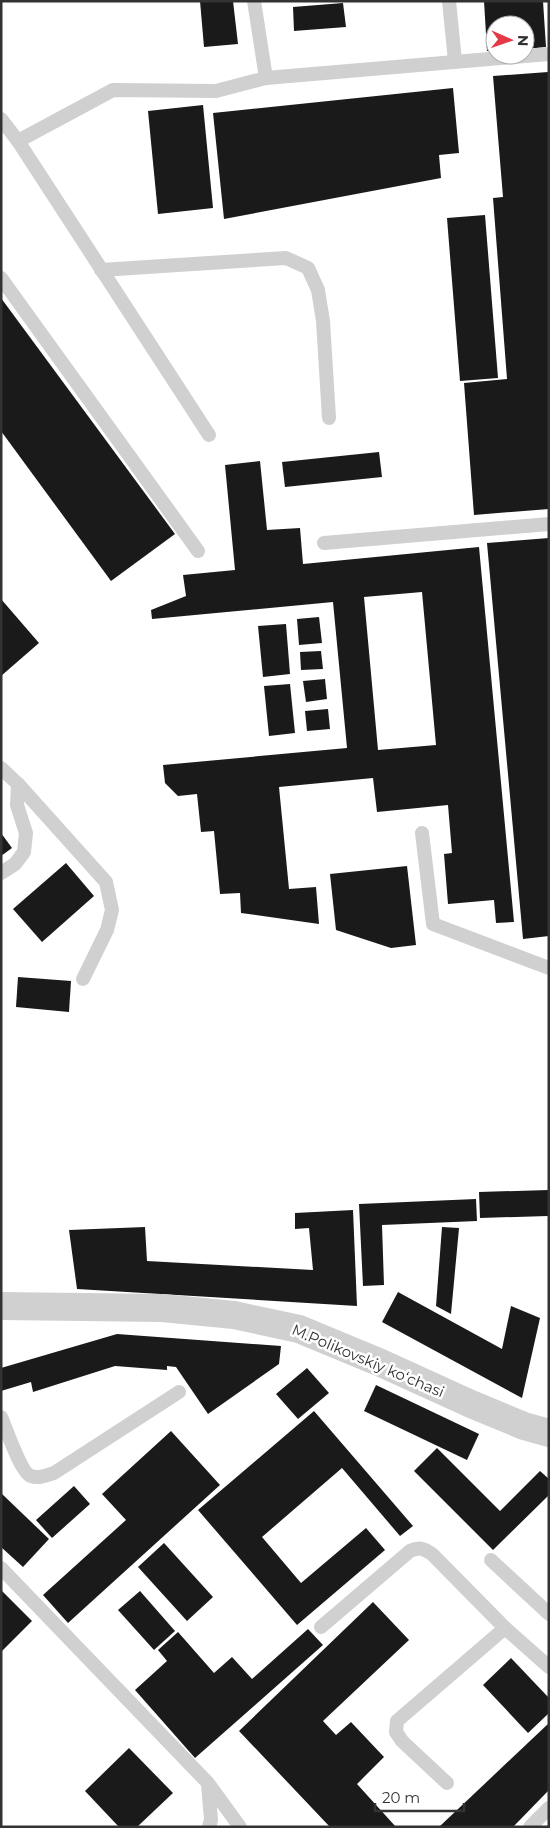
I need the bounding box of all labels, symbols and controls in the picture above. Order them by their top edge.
north arrow [485,15,535,65]
text: N [514,34,532,46]
street label: M.Polikovskiy koʻchasi [289,1320,447,1401]
scale bar [375,1780,464,1812]
text: 20 m [382,1788,420,1807]

